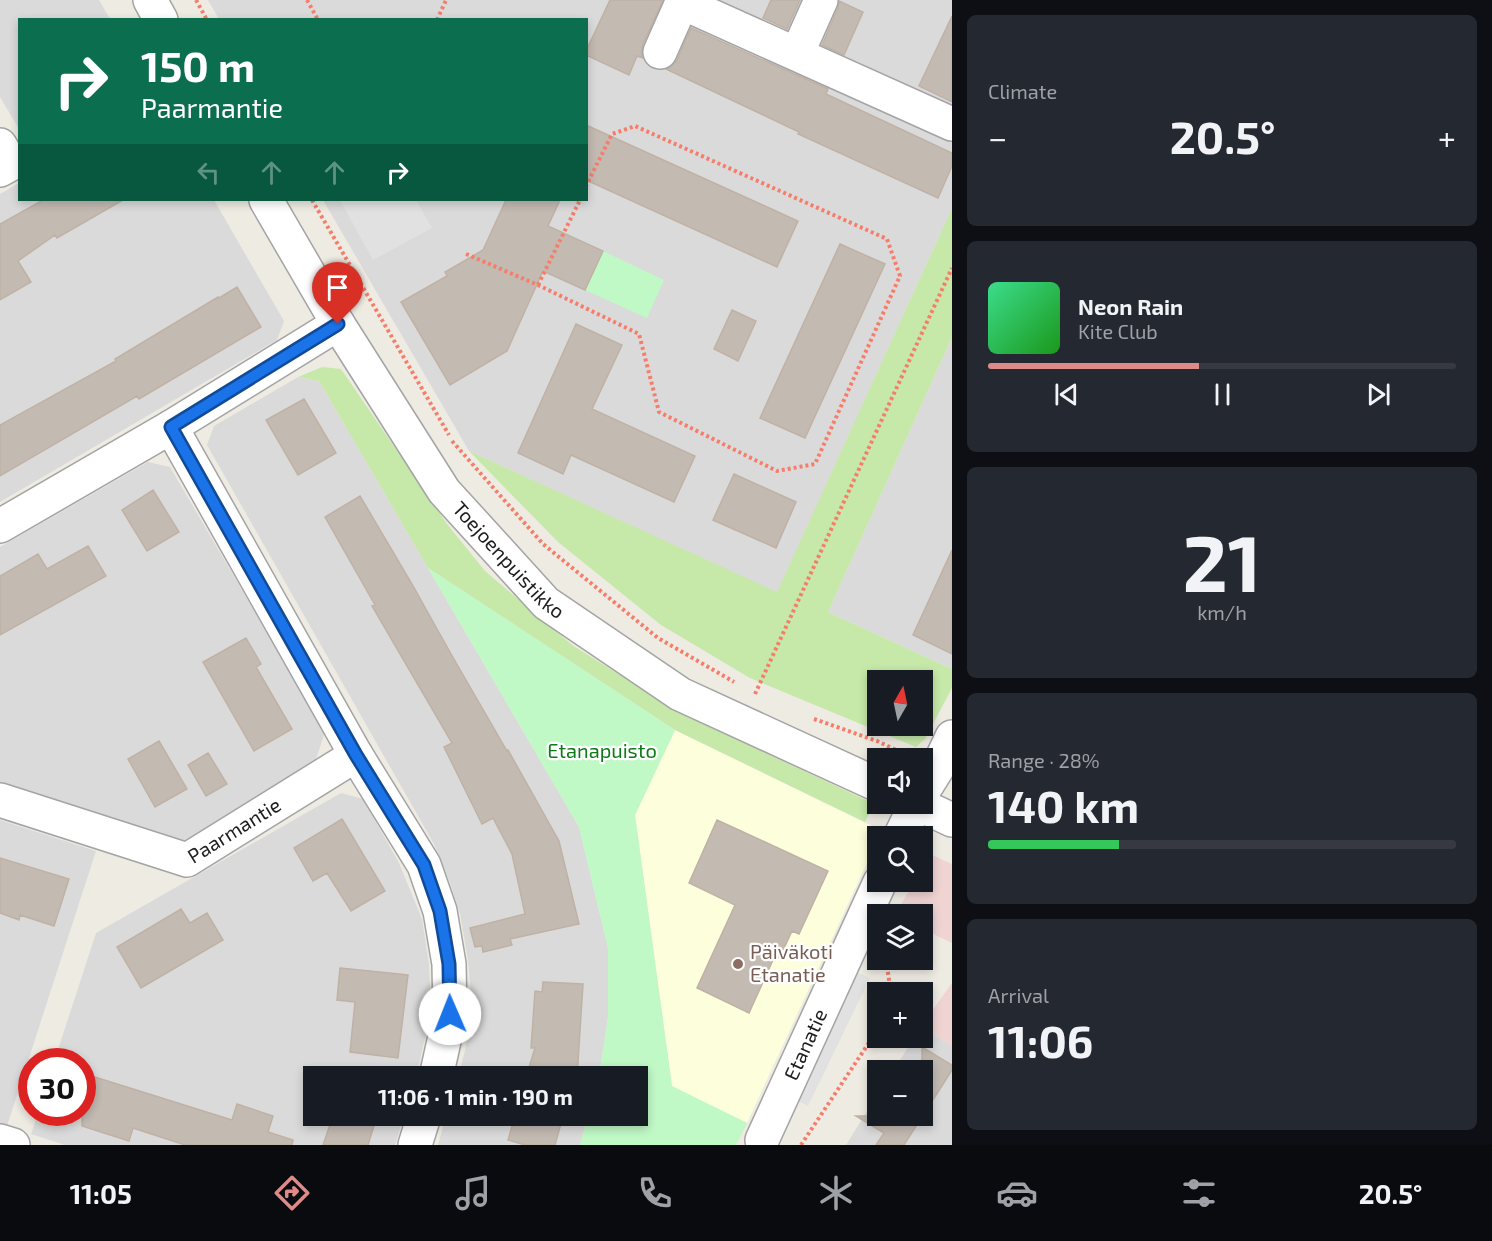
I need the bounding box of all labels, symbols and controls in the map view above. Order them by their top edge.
text: 150 m [141,40,255,90]
icon: right [42,42,120,120]
text: Climate [988,79,1057,103]
text: Paarmantie [141,91,283,123]
text: 20.5° [1170,109,1275,163]
text: − [988,117,1007,157]
text: + [1438,117,1456,157]
icon: left [192,156,225,189]
icon: ahead [255,156,288,189]
icon: ahead [318,156,351,189]
icon: right [381,156,414,189]
pin [312,262,363,324]
icon: arrive [321,271,354,304]
text: Neon Rain [1078,293,1183,319]
text: Kite Club [1078,319,1158,343]
icon: previous [1050,378,1083,411]
icon: pause [1206,378,1239,411]
icon: next [1362,378,1395,411]
street label: Toejoenpuistikko [448,496,569,623]
text: 21 [1182,514,1262,608]
text: km/h [1197,600,1247,624]
north arrow [867,670,933,736]
map controls [867,670,933,1126]
park label: Etanapuisto [547,738,657,762]
button: sound [867,748,933,814]
text: Range · 28% [988,748,1100,772]
text: 140 km [988,778,1139,832]
street label: Paarmantie [183,792,285,868]
button: search [867,826,933,892]
button: layers [867,904,933,970]
place label: Päiväkoti Etanatie [750,939,833,986]
marker: Päiväkoti Etanatie [731,957,745,971]
position arrow [418,982,482,1046]
button: + [867,982,933,1048]
text: Arrival [988,983,1049,1007]
street label: Etanatie [778,1005,831,1084]
text: 11:06 [988,1013,1093,1067]
speed limit sign: 30 [18,1048,96,1126]
button: − [867,1060,933,1126]
text: 11:06 · 1 min · 190 m [378,1083,573,1109]
icon: directions [271,1172,313,1214]
icon: music [452,1172,494,1214]
icon: phone [634,1172,676,1214]
icon: climate [815,1172,857,1214]
icon: car [996,1172,1038,1214]
icon: filters [1178,1172,1220,1214]
text: 11:05 [70,1177,132,1209]
text: 20.5° [1359,1177,1422,1209]

